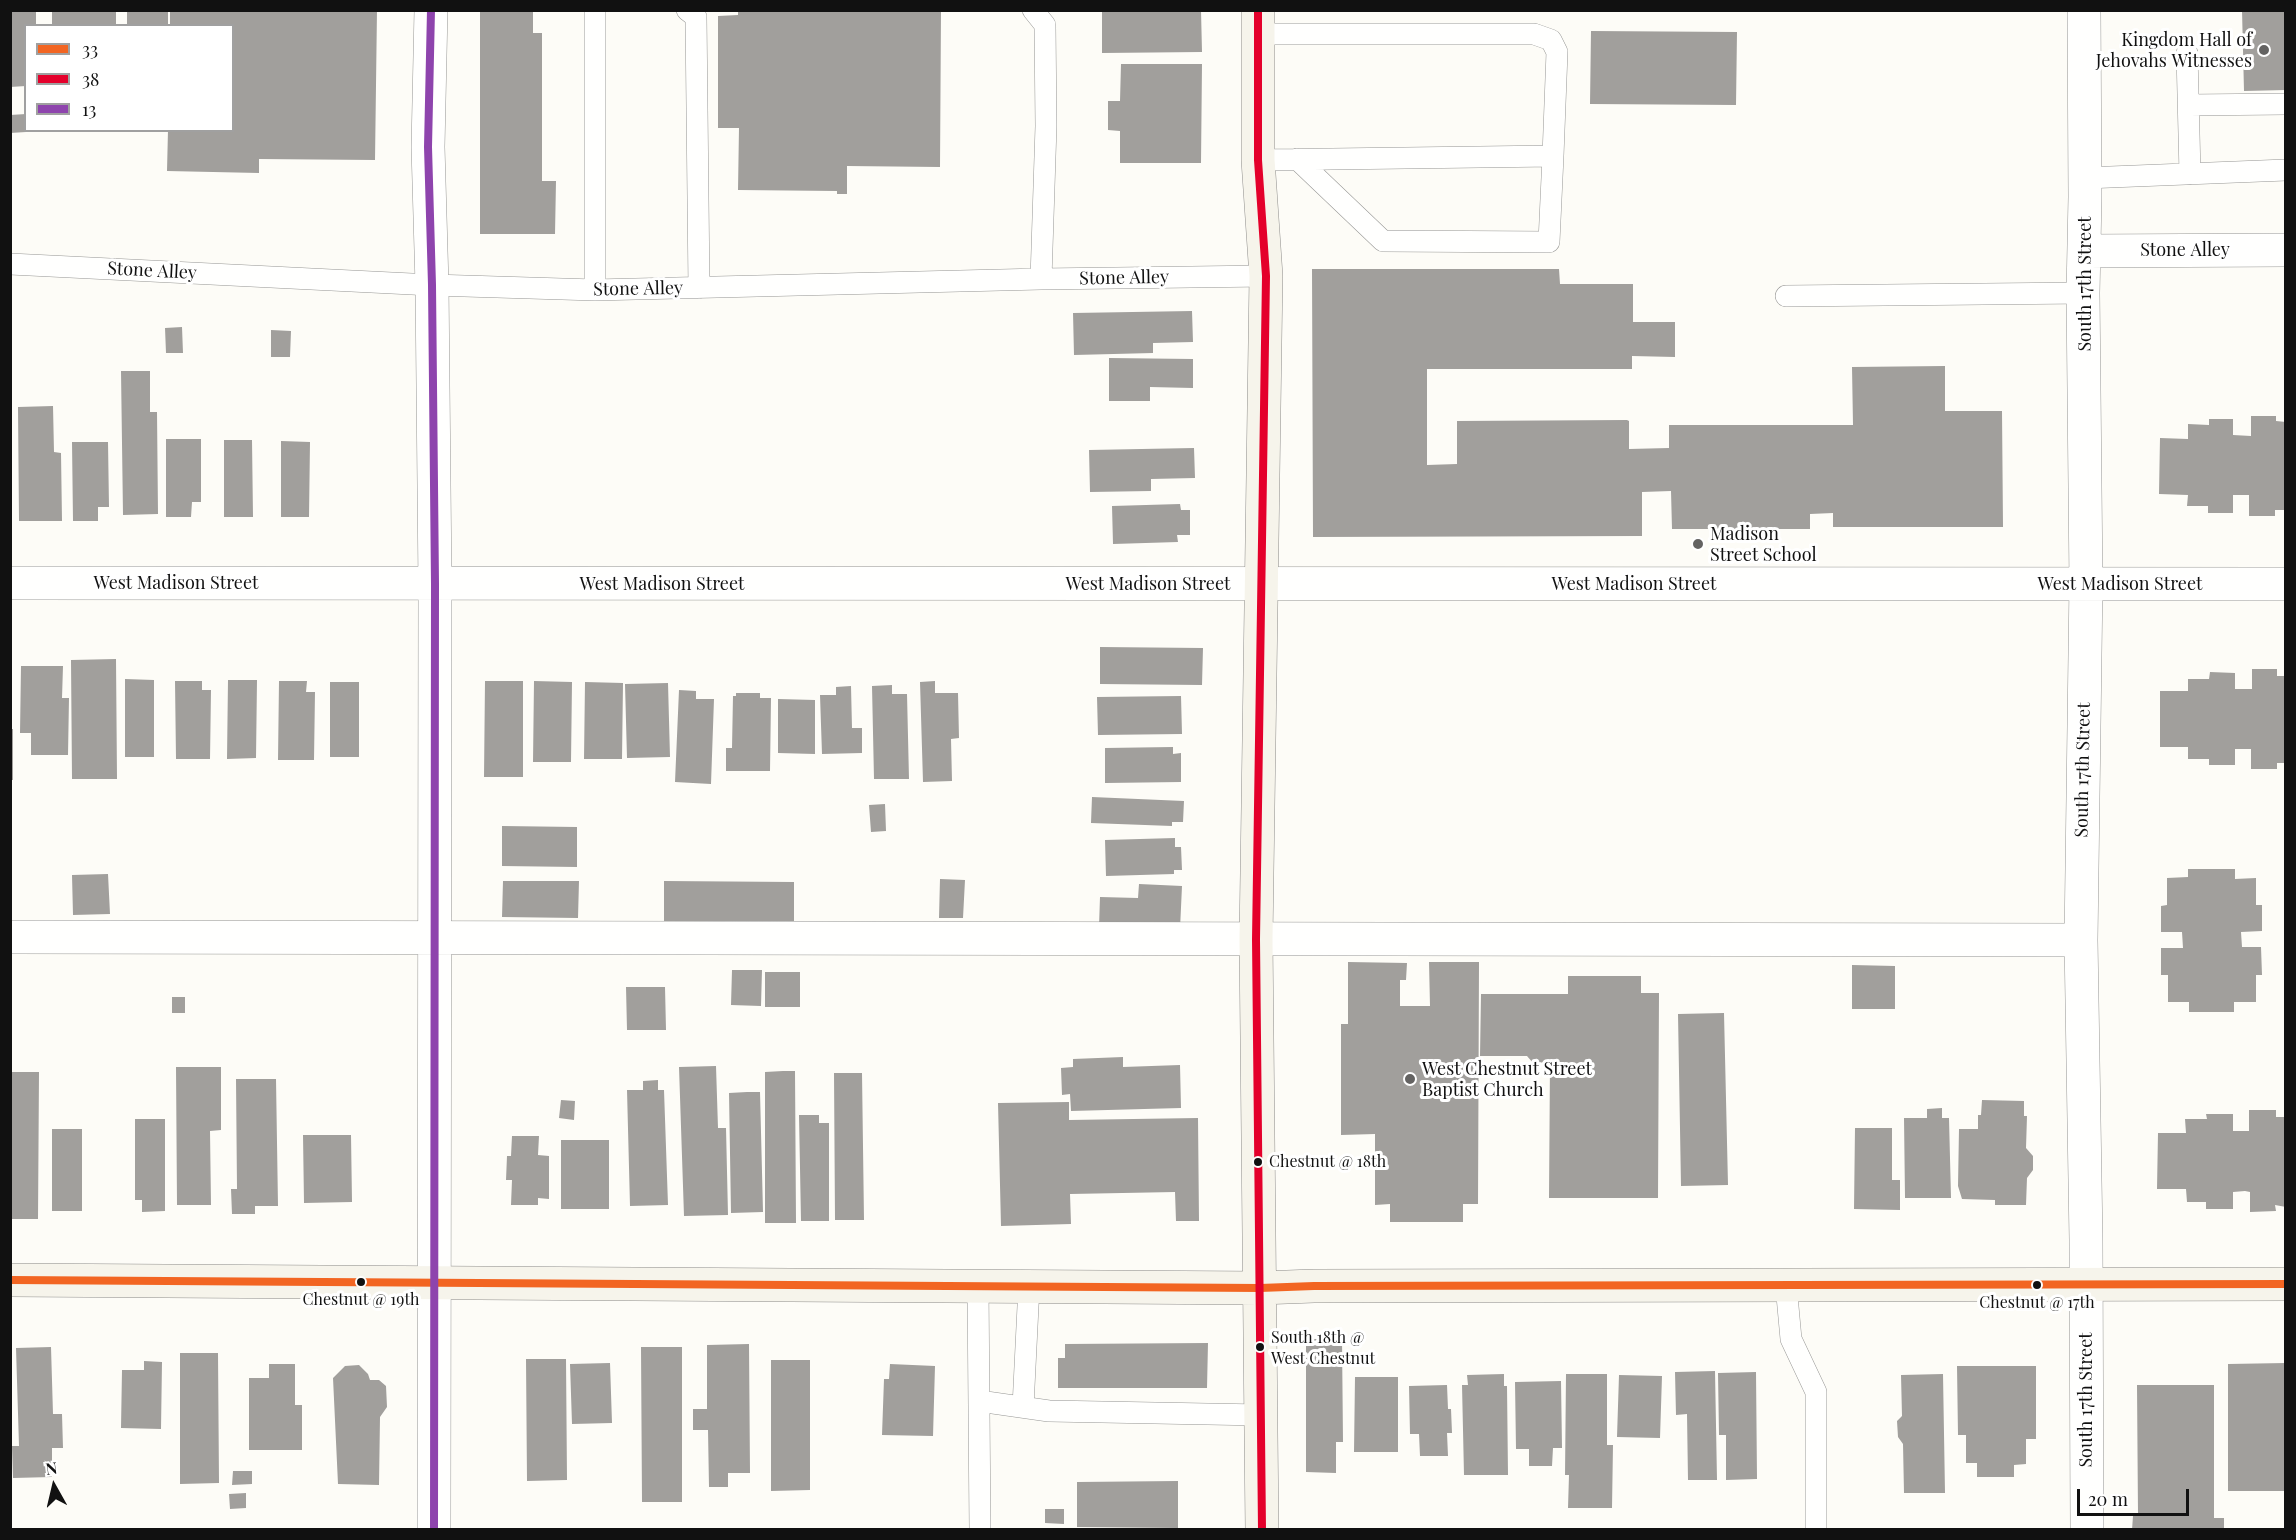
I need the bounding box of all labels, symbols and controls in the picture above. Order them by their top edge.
legend [24,24,234,132]
place label: Kingdom Hall of Jehovahs Witnesses [2096,29,2252,72]
text: 33 [82,37,98,61]
marker: Kingdom Hall of Jehovahs Witnesses [2257,43,2271,57]
text: 38 [82,67,99,91]
text: 13 [82,97,96,121]
street label: South 17th Street [2074,216,2096,352]
street label: Stone Alley [2140,239,2230,261]
street label: Stone Alley [107,258,197,284]
street label: Stone Alley [1079,266,1169,290]
street label: Stone Alley [593,277,683,301]
place label: Madison Street School [1710,523,1817,566]
marker: Madison Street School [1691,537,1705,551]
street label: West Madison Street [94,572,258,594]
street label: West Madison Street [580,573,744,595]
street label: West Madison Street [1066,573,1230,595]
street label: West Madison Street [1552,573,1716,595]
street label: West Madison Street [2038,573,2202,595]
street label: South 17th Street [2071,702,2095,838]
place label: West Chestnut Street Baptist Church [1422,1058,1592,1100]
marker: West Chestnut Street Baptist Church [1403,1072,1417,1086]
place label: Chestnut @ 18th [1269,1152,1386,1172]
marker: Chestnut @ 18th [1252,1156,1264,1168]
marker: Chestnut @ 19th [355,1276,367,1288]
marker: Chestnut @ 17th [2031,1279,2043,1291]
place label: Chestnut @ 19th [303,1290,419,1310]
place label: Chestnut @ 17th [1979,1293,2095,1313]
place label: South 18th @ West Chestnut [1271,1328,1375,1366]
street label: South 17th Street [2075,1332,2097,1468]
marker: South 18th @ West Chestnut [1254,1341,1266,1353]
north arrow [24,1456,84,1516]
text: N [44,1456,59,1479]
scale bar [2080,1477,2192,1515]
text: 20 m [2088,1487,2128,1511]

